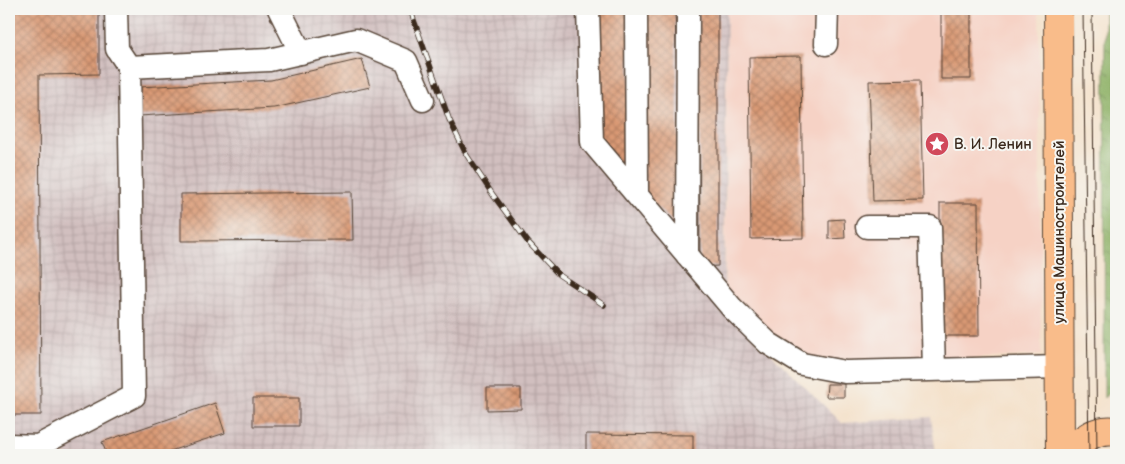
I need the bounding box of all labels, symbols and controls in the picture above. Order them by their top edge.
place icon: В. И. Ленин [924,131,950,157]
place label: В. И. Ленин [954,135,1032,154]
street label: улица Машиностроителей [1050,141,1069,324]

